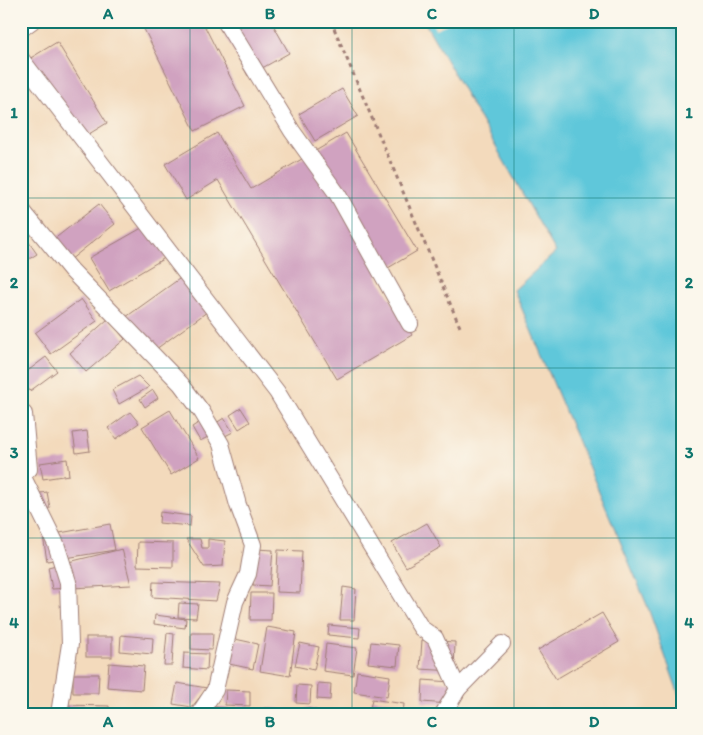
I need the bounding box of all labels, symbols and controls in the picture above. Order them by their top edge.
text: A [102,4,114,23]
text: B [265,4,276,23]
text: C [427,4,438,23]
text: D [589,4,600,23]
text: 1 [10,103,18,122]
text: 1 [685,103,693,122]
text: 2 [10,273,19,292]
text: 2 [685,273,694,292]
text: 3 [10,443,19,462]
text: 3 [685,443,694,462]
text: 4 [9,613,19,632]
text: 4 [684,613,694,632]
text: A [102,712,114,731]
text: B [265,712,276,731]
text: C [427,712,438,731]
text: D [589,712,600,731]

